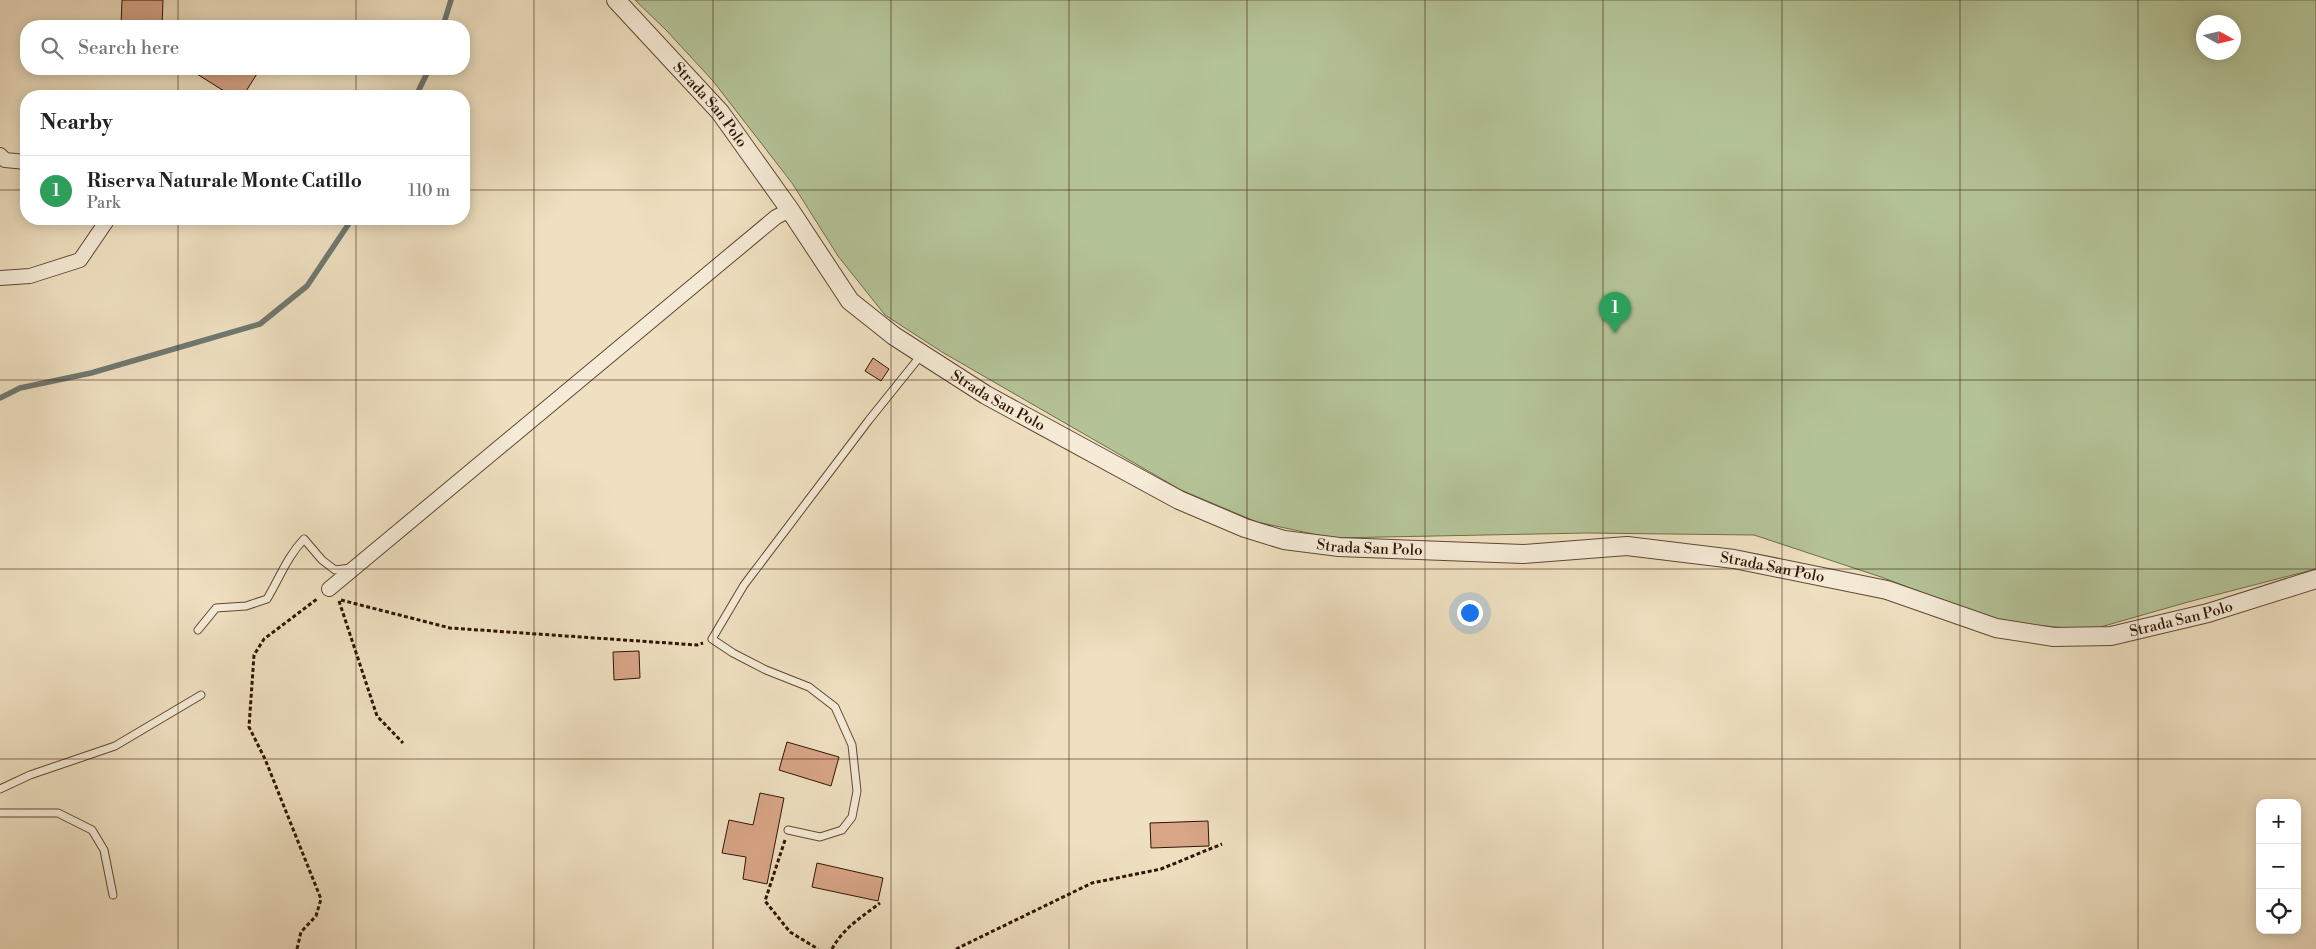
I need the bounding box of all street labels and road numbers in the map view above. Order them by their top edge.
street label: Strada San Polo [669,58,751,151]
street label: Strada San Polo [947,366,1048,435]
street label: Strada San Polo [1315,535,1423,560]
street label: Strada San Polo [1719,548,1826,587]
street label: Strada San Polo [2127,597,2235,641]

